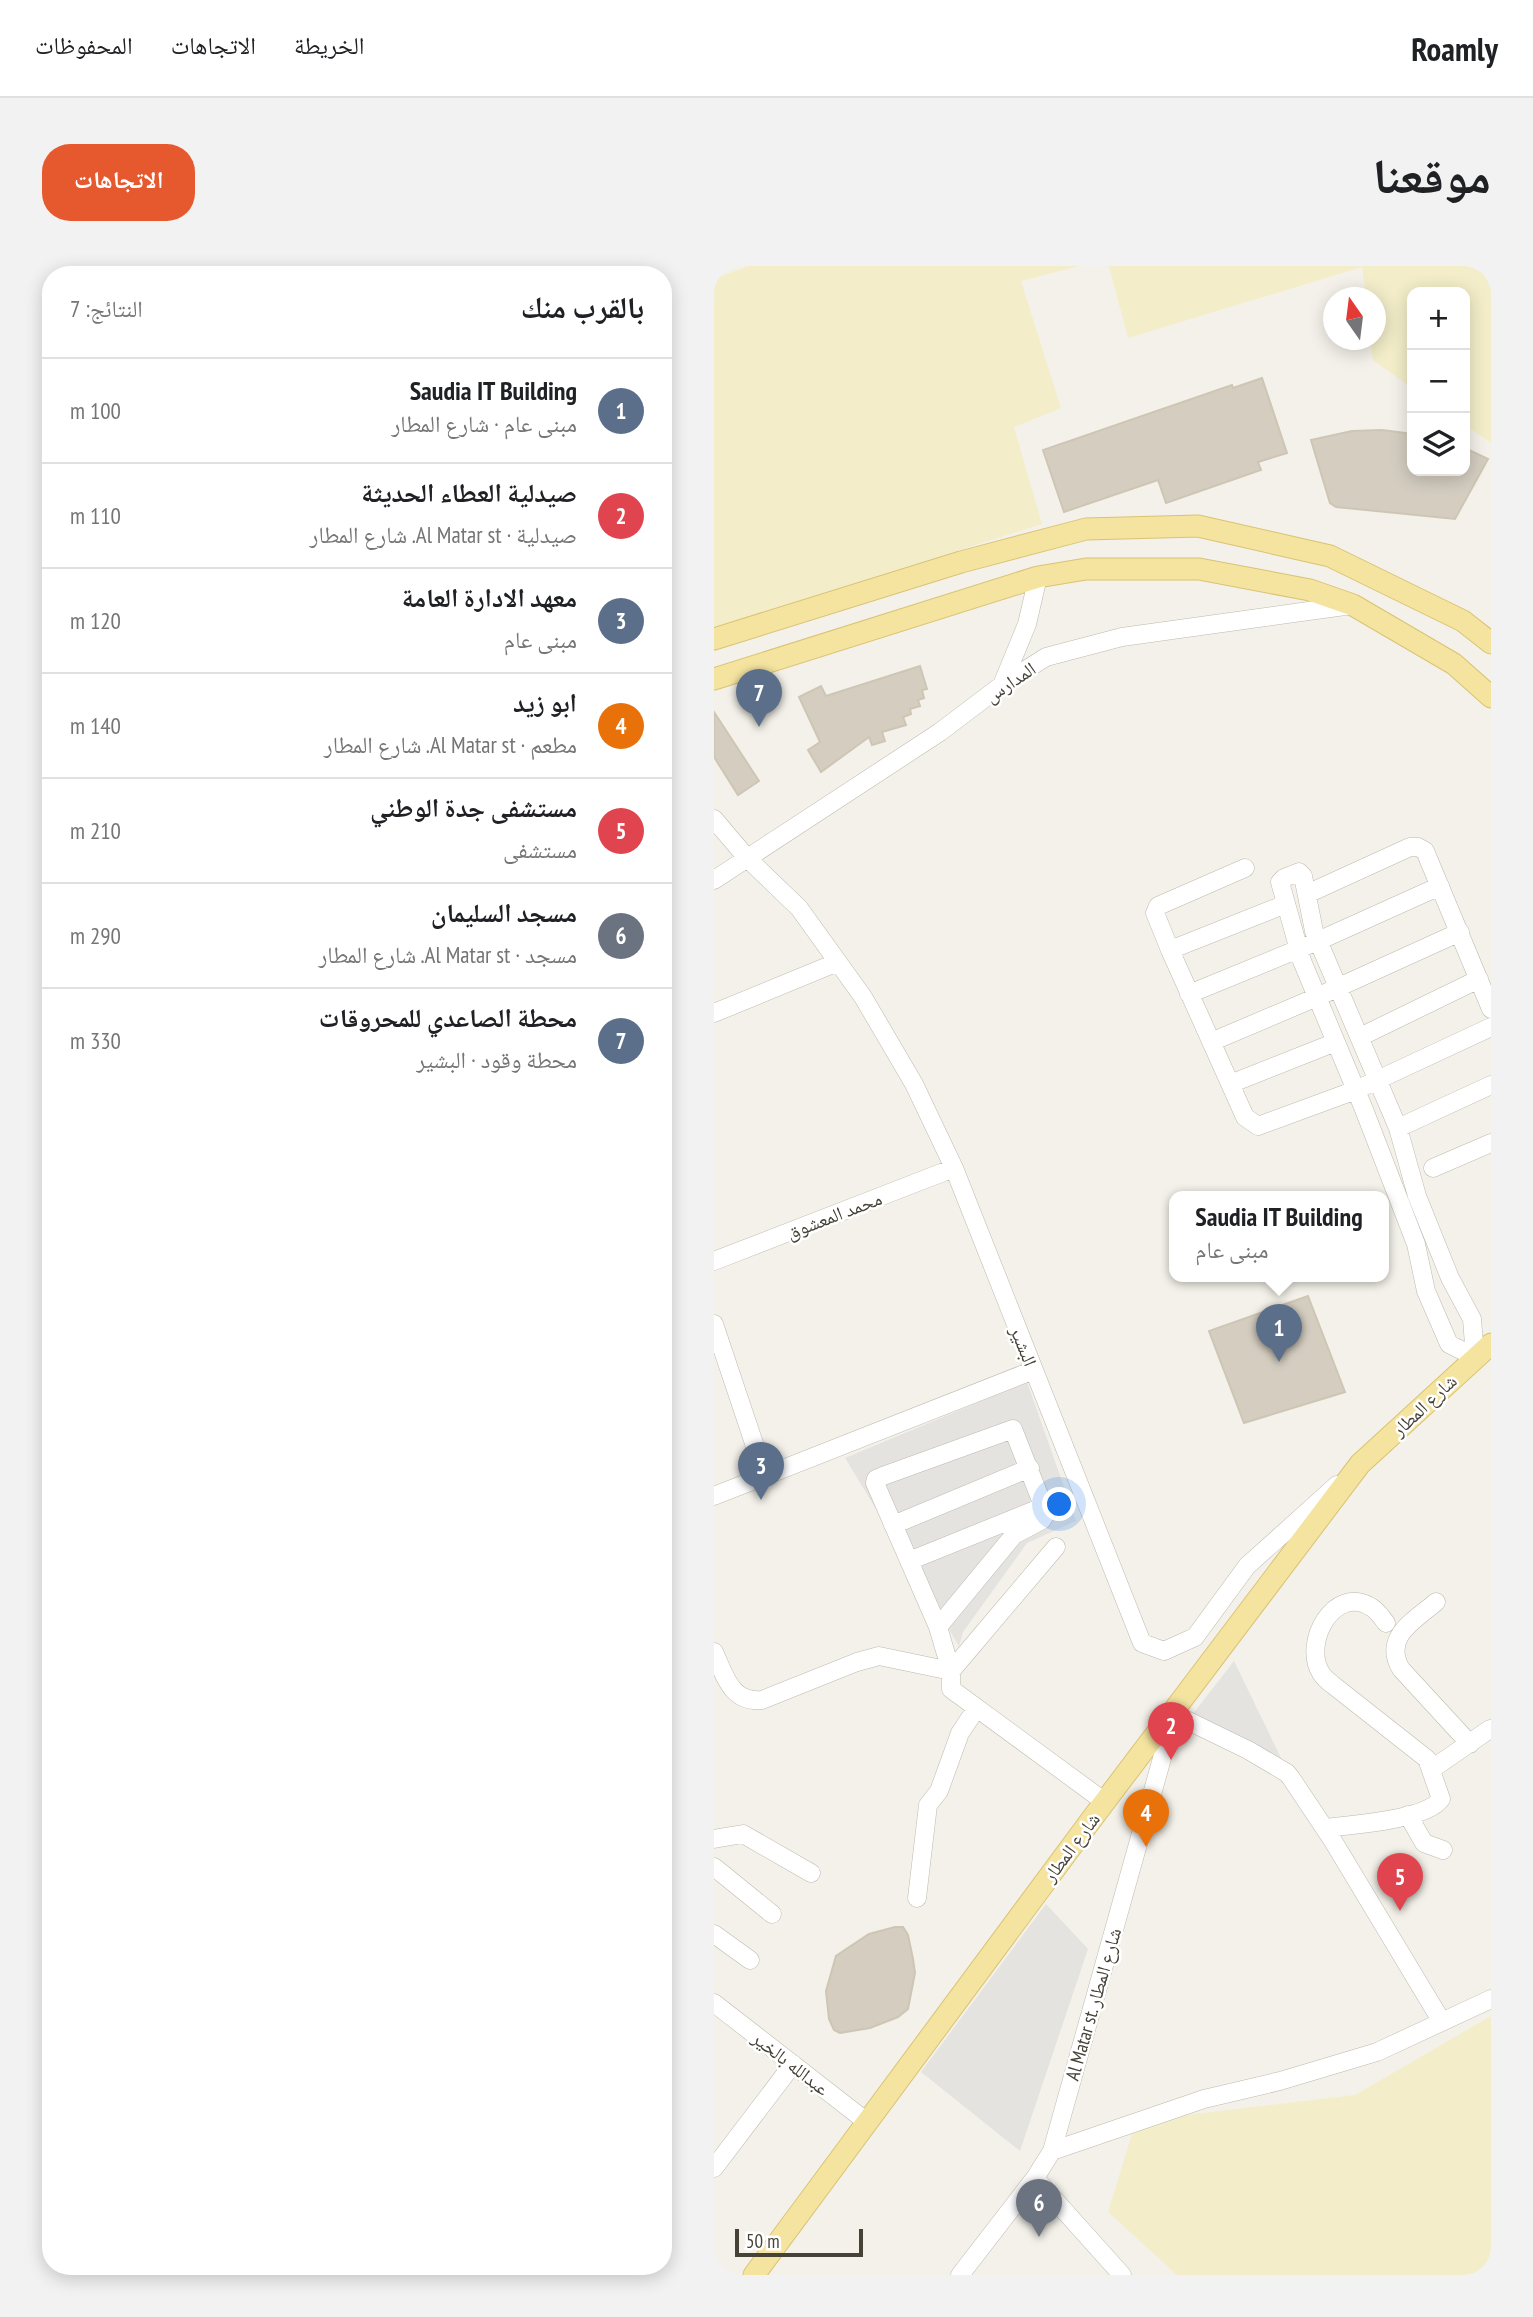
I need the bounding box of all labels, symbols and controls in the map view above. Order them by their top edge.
text: Roamly [1411,27,1498,70]
text: المحفوظات [35,30,133,61]
text: الاتجاهات [171,30,256,61]
text: الخريطة [294,30,365,61]
text: موقعنا [1373,143,1491,207]
button: الاتجاهات [42,144,195,221]
text: بالقرب منك [521,287,644,326]
north arrow [1323,287,1386,350]
map controls [1407,287,1470,476]
button: + [1407,287,1470,350]
text: النتائج: 7 [70,294,143,323]
button: − [1407,350,1470,413]
text: Saudia IT Building [410,374,577,407]
text: 100 m [70,396,121,425]
text: 1 [616,396,627,425]
text: مبنى عام · شارع المطار [391,409,577,438]
button: layers [1407,413,1470,476]
text: صيدلية العطاء الحديثة [361,476,577,509]
text: 110 m [70,501,121,530]
text: 2 [616,501,627,530]
text: صيدلية · Al Matar st. شارع المطار [310,520,577,549]
text: معهد الادارة العامة [402,581,577,614]
text: 120 m [70,606,121,635]
text: 3 [616,606,627,635]
text: مبنى عام [504,625,577,654]
street label: المدارس [980,656,1040,708]
pin: 7 [736,669,782,727]
text: ابو زيد [513,686,577,719]
text: 140 m [70,711,121,740]
text: 4 [616,711,627,740]
text: مطعم · Al Matar st. شارع المطار [324,730,577,759]
text: مستشفى جدة الوطني [370,791,577,824]
text: 210 m [70,816,121,845]
text: 5 [616,816,627,845]
text: مستشفى [503,835,577,864]
text: مسجد السليمان [431,896,577,929]
text: 290 m [70,921,121,950]
text: 6 [616,921,627,950]
text: مسجد · Al Matar st. شارع المطار [318,940,577,969]
text: محطة الصاعدي للمحروقات [319,1001,577,1034]
text: 330 m [70,1026,121,1055]
text: 7 [616,1026,627,1055]
text: محطة وقود · البشير [416,1045,577,1074]
street label: محمد المعشوق [783,1186,885,1244]
popup [1169,1191,1389,1282]
text: Saudia IT Building [1195,1200,1363,1233]
text: مبنى عام [1195,1235,1269,1264]
pin: 1 [1256,1304,1302,1362]
street label: البشير [1005,1321,1043,1370]
street label: شارع المطار [1386,1369,1462,1442]
pin: 3 [738,1442,784,1500]
your location [1042,1487,1076,1521]
pin: 2 [1148,1702,1194,1760]
pin: 4 [1123,1789,1169,1847]
street label: شارع المطار [1037,1808,1105,1887]
pin: 5 [1377,1853,1423,1911]
street label: Al Matar st. شارع المطار [1060,1925,1126,2083]
street label: عبدالله بالخير [747,2025,835,2101]
pin: 6 [1016,2179,1062,2237]
scale bar [735,2226,863,2258]
text: 50 m [746,2229,780,2253]

